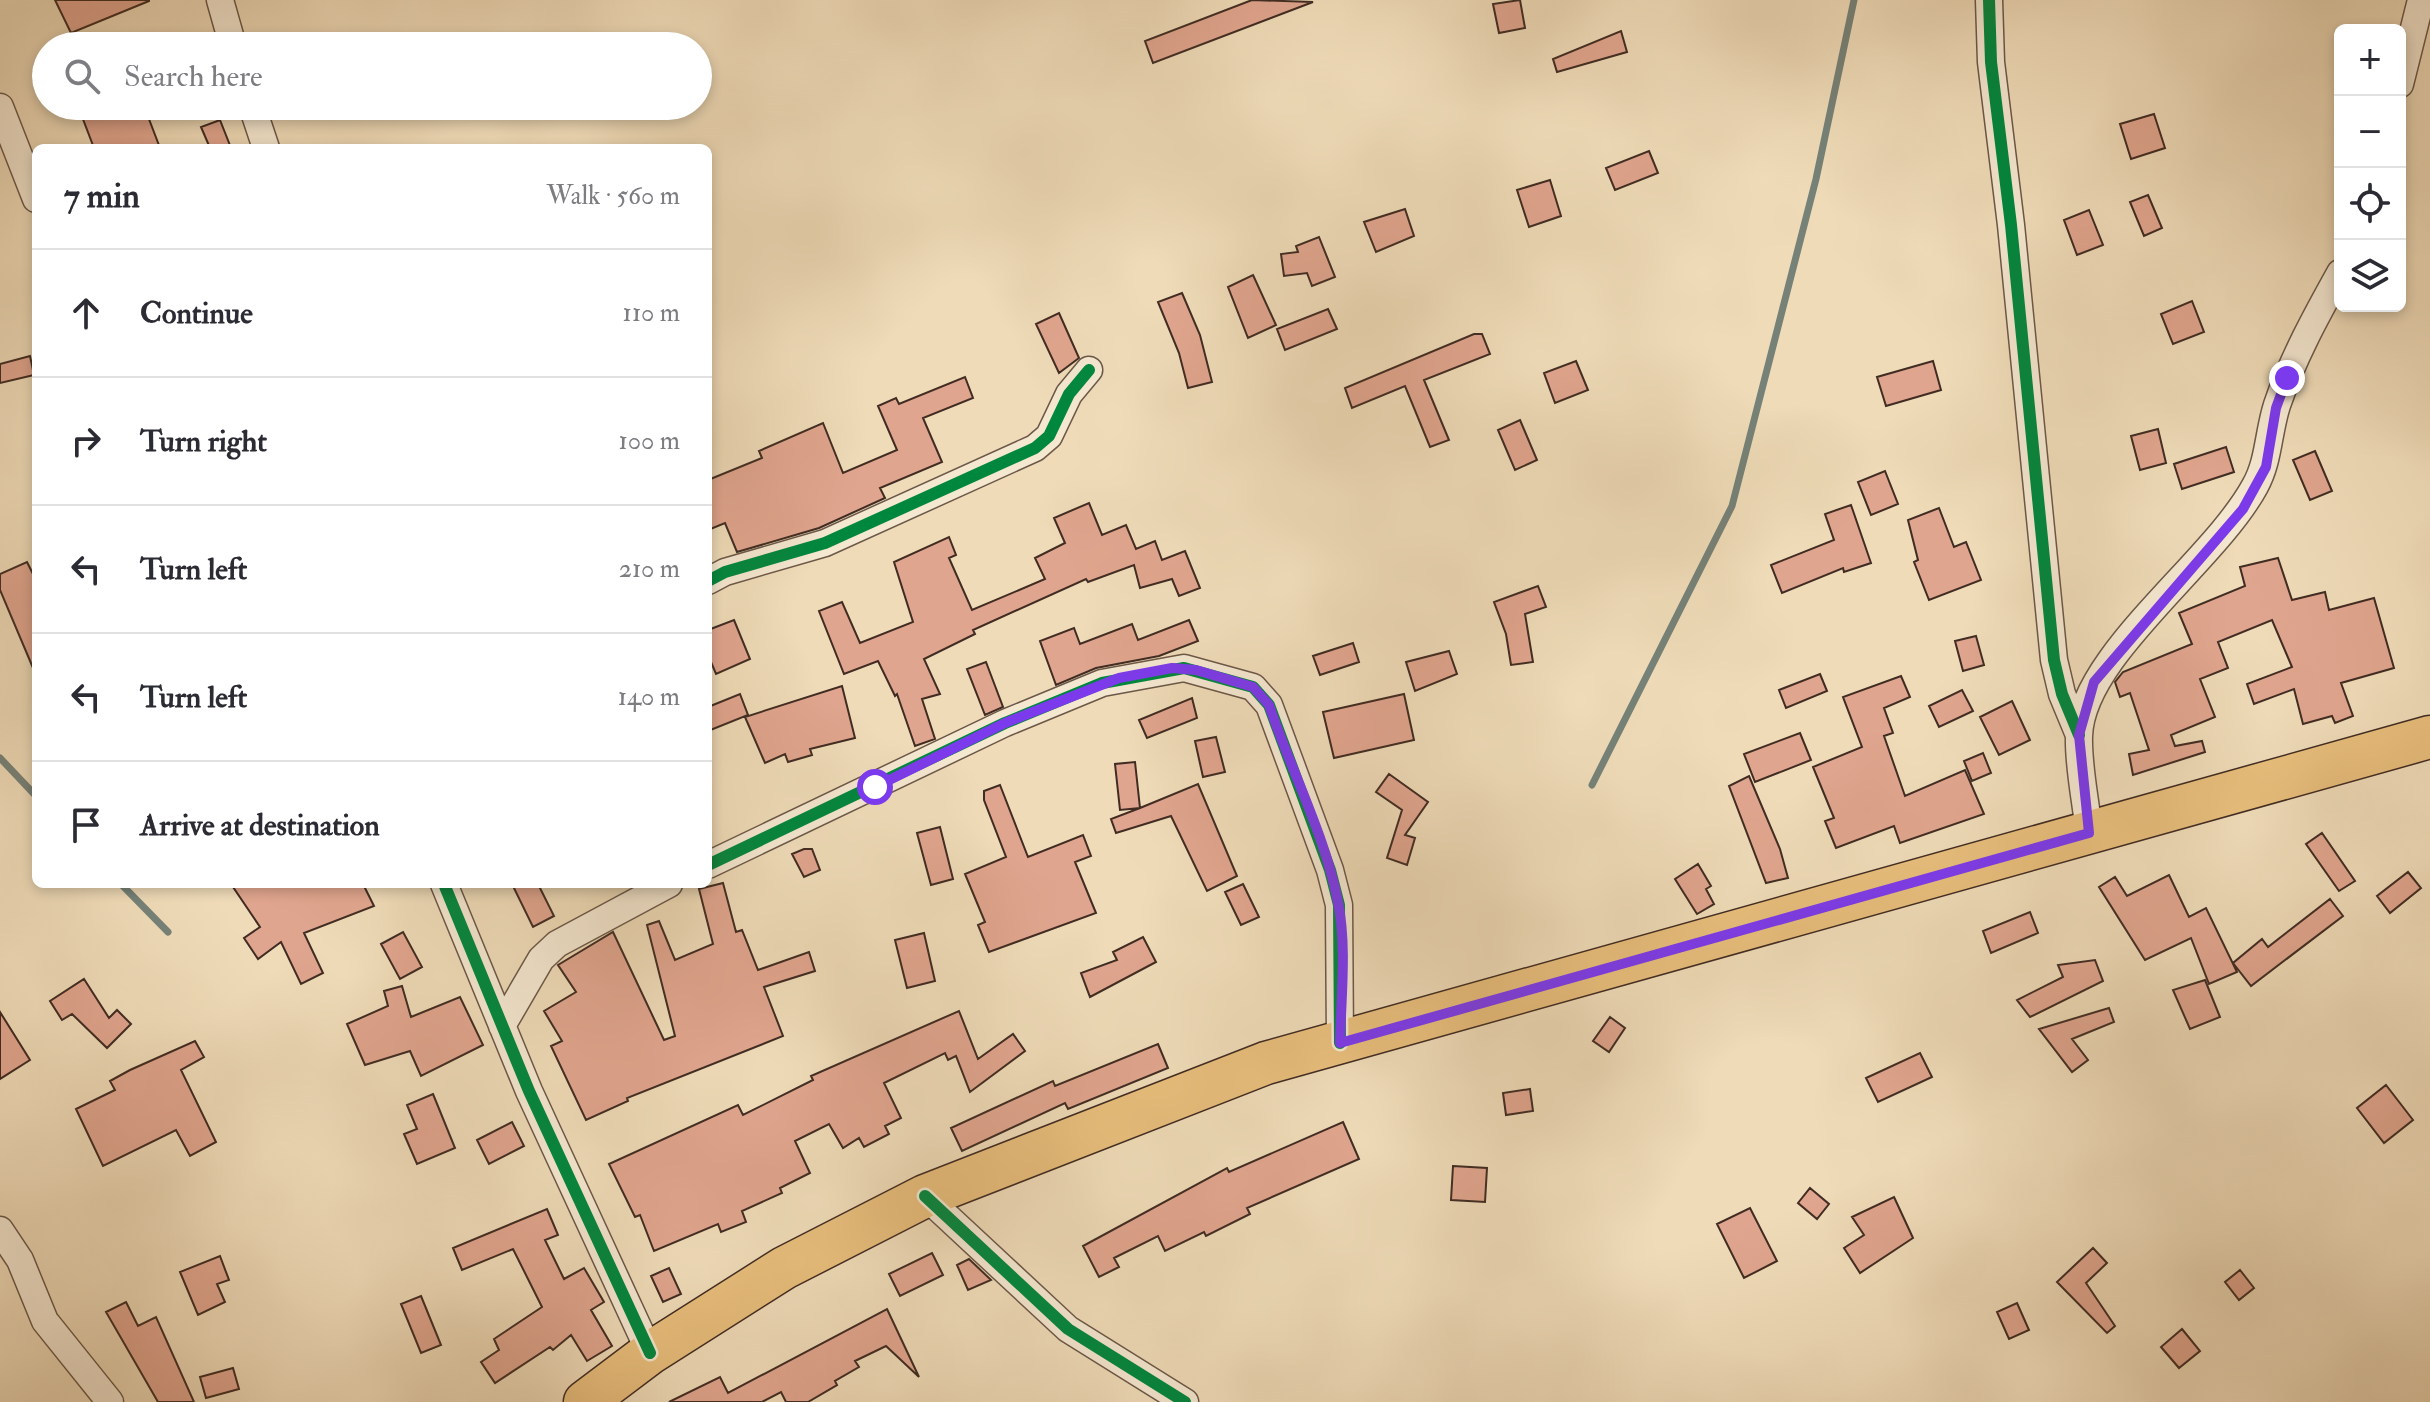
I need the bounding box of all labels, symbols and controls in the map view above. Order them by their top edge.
map controls [2334,24,2406,312]
button: + [2334,24,2406,96]
search box [32,32,712,120]
icon: search [60,54,104,98]
text: Search here [124,58,263,95]
button: − [2334,96,2406,168]
button: locate [2334,168,2406,240]
text: 7 min [64,175,140,218]
text: Walk · 560 m [547,180,680,212]
button: layers [2334,240,2406,312]
icon: ahead [64,291,108,335]
text: Continue [140,295,253,332]
text: 110 m [623,297,680,329]
route end [2269,360,2305,396]
icon: right [64,419,108,463]
text: Turn right [140,423,267,460]
text: 100 m [619,425,680,457]
icon: left [64,547,108,591]
text: Turn left [140,551,247,588]
text: 210 m [619,553,680,585]
icon: left [64,675,108,719]
text: Turn left [140,679,247,716]
text: 140 m [618,681,680,713]
route start [857,769,893,805]
icon: arrive [64,803,108,847]
text: Arrive at destination [140,807,380,844]

